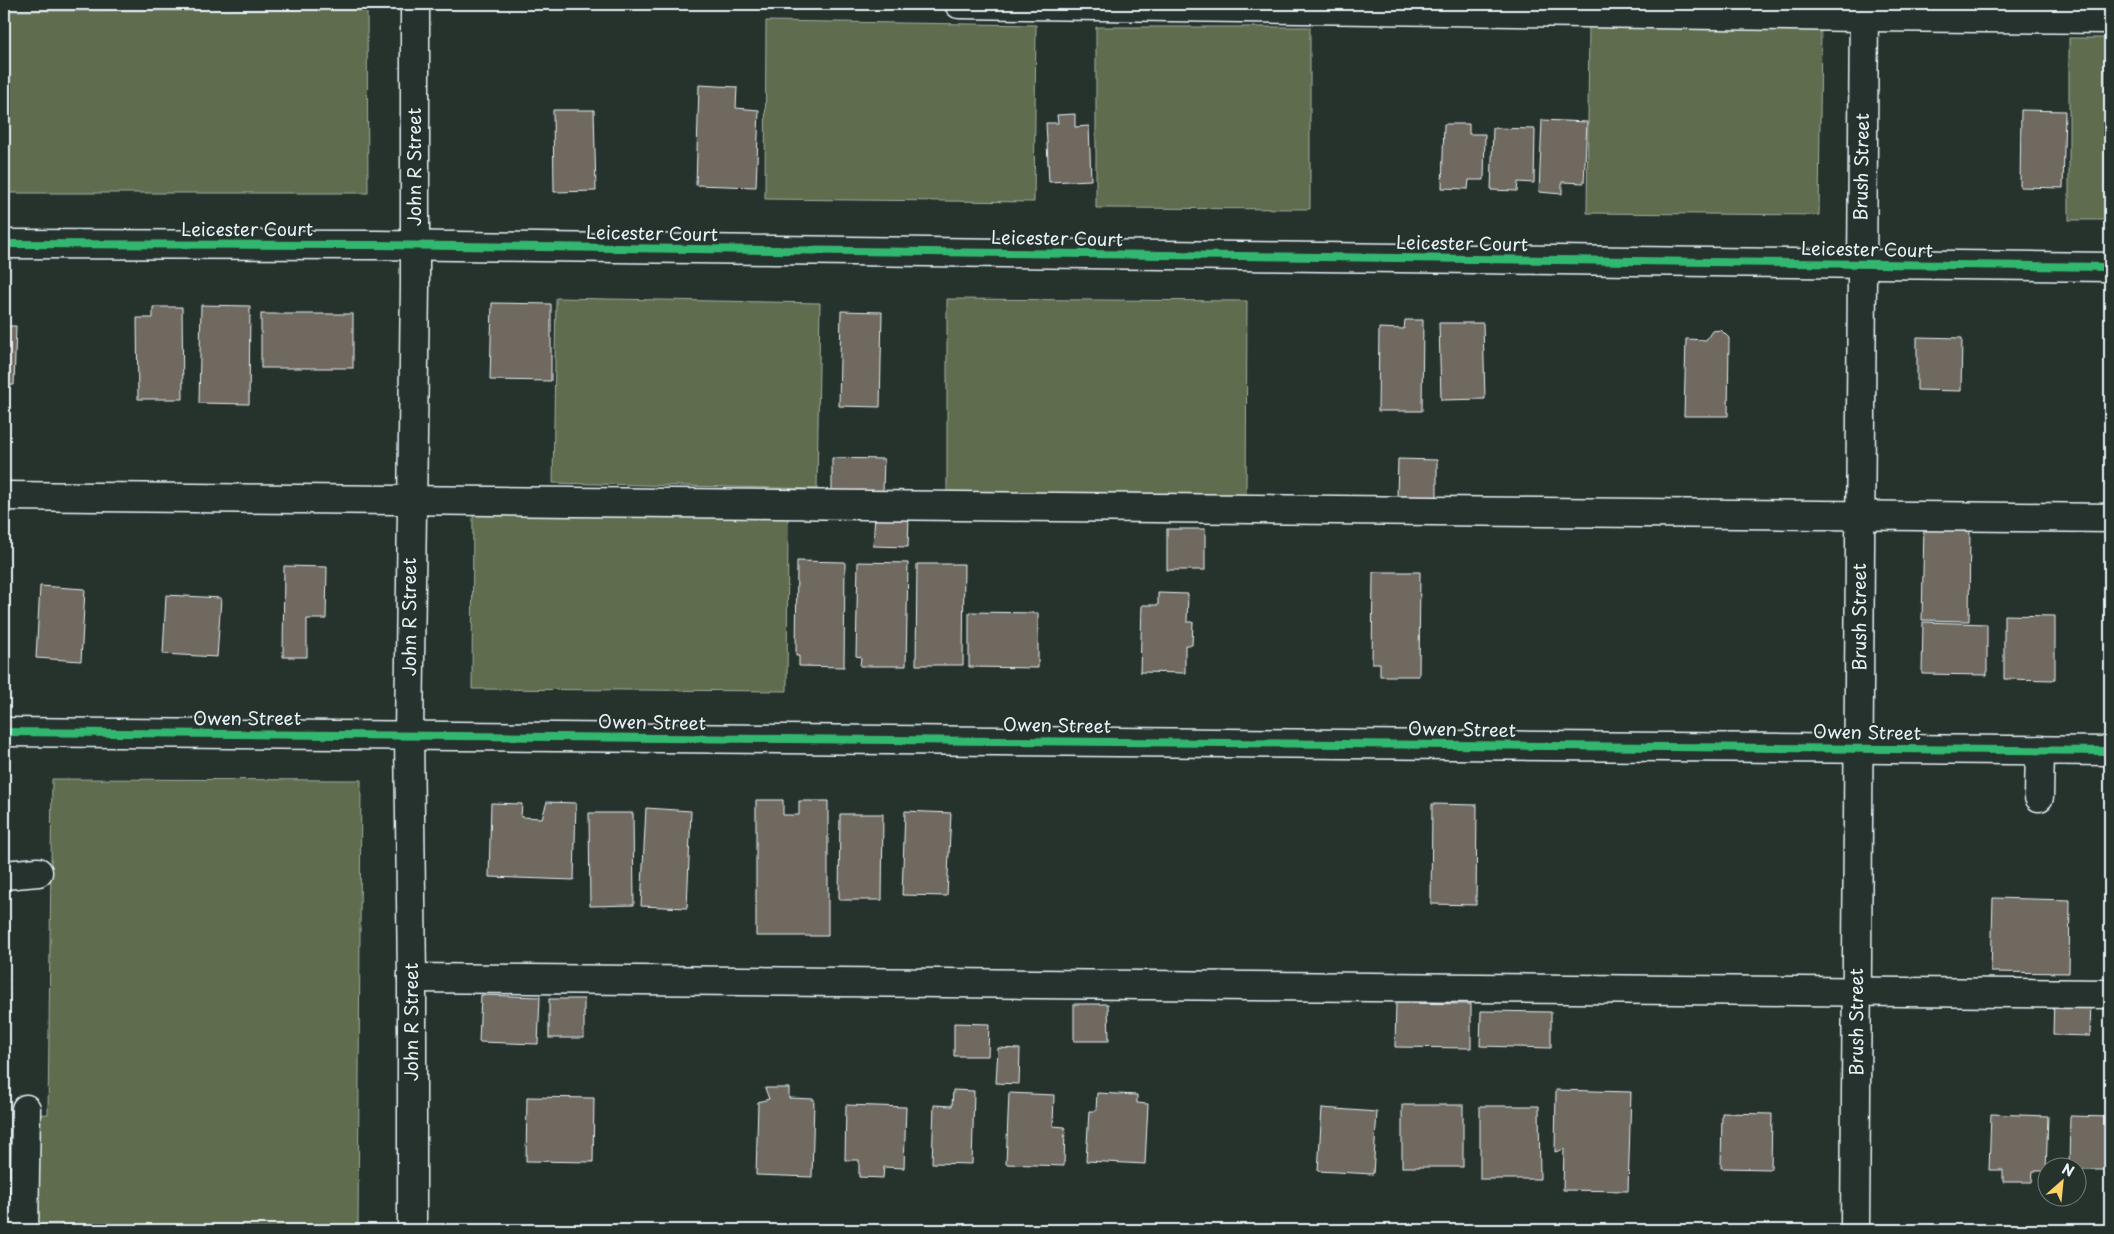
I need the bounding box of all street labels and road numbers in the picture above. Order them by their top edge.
street label: John R Street [400,108,427,226]
street label: Brush Street [1846,113,1875,221]
street label: Leicester Court [181,215,313,242]
street label: Leicester Court [586,218,718,247]
street label: Leicester Court [991,223,1123,252]
street label: Leicester Court [1396,228,1528,257]
street label: Leicester Court [1801,234,1933,263]
street label: John R Street [395,558,422,676]
street label: Brush Street [1845,563,1872,671]
street label: Owen Street [193,704,301,731]
street label: Owen Street [598,707,706,736]
street label: Owen Street [1003,710,1111,739]
street label: Owen Street [1408,714,1516,743]
street label: Owen Street [1813,717,1921,746]
street label: John R Street [397,963,424,1081]
street label: Brush Street [1842,968,1869,1076]

